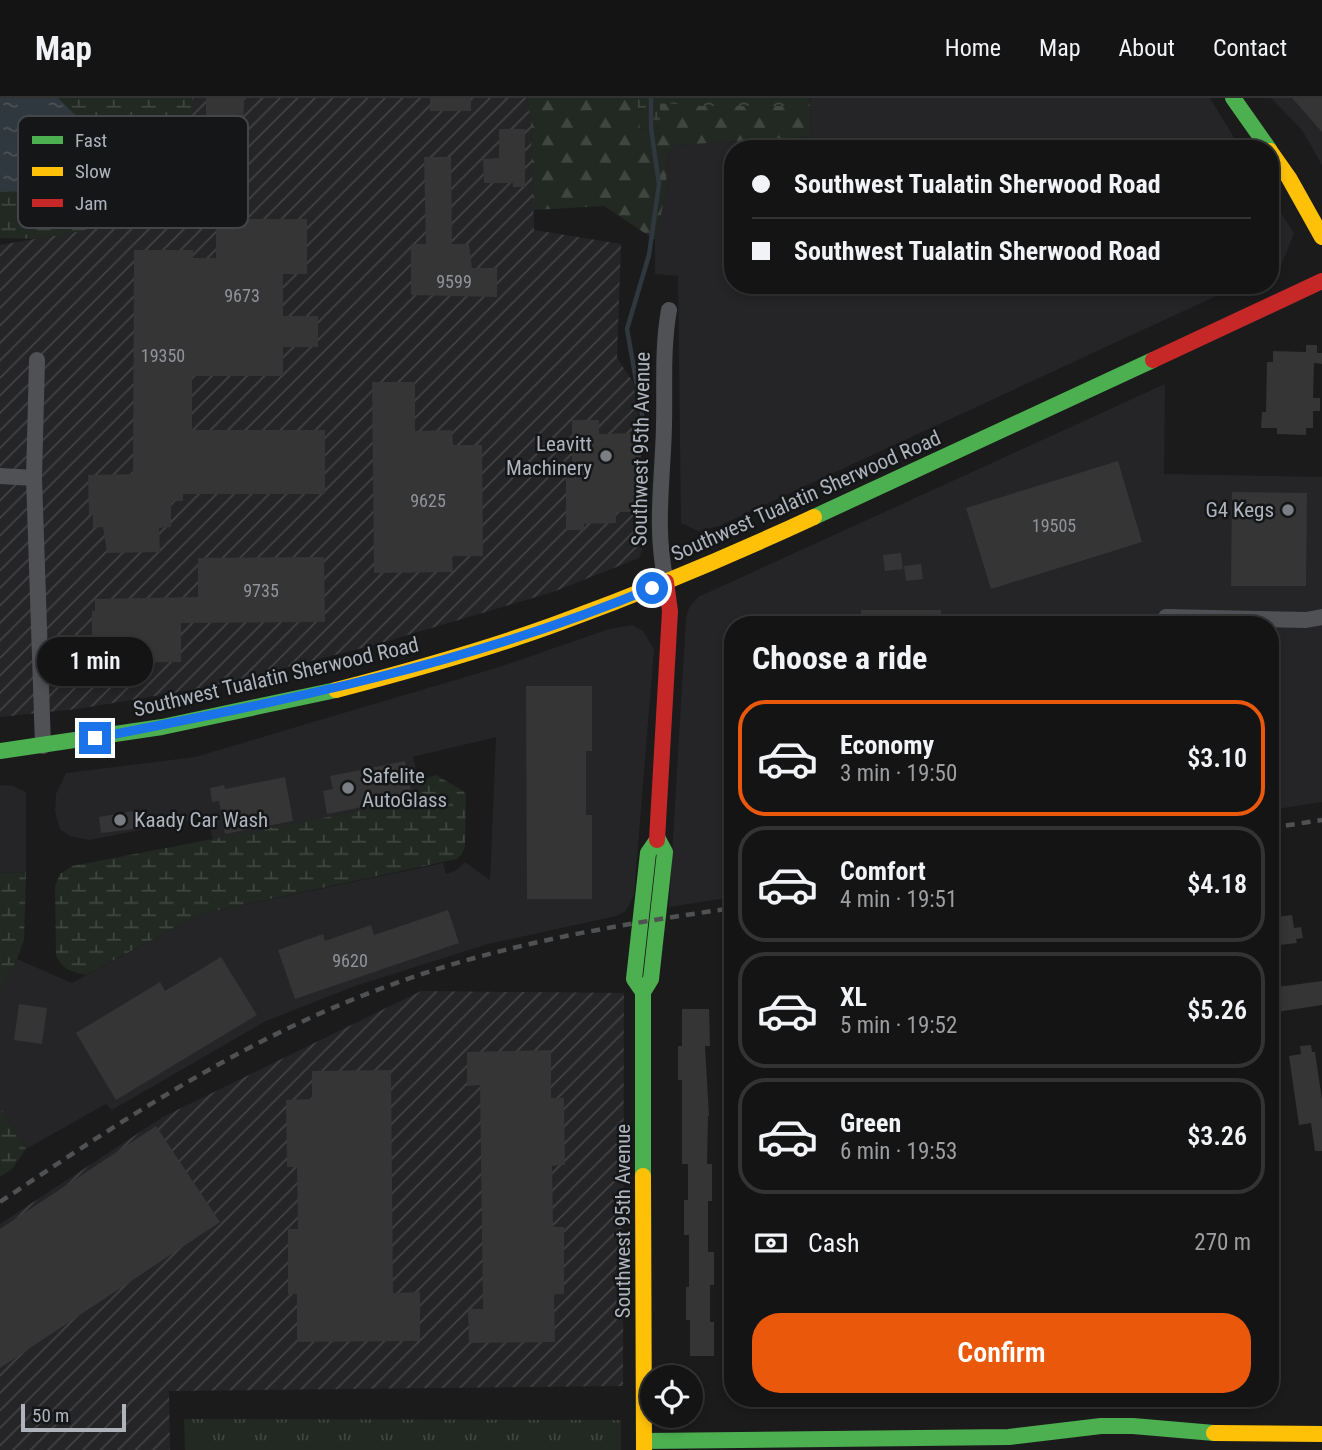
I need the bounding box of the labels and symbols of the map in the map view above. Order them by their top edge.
legend [18,116,248,228]
text: Fast [75,129,107,152]
text: Slow [75,160,111,183]
text: Jam [75,192,108,215]
house number: 9599 [436,271,472,292]
house number: 9673 [224,285,260,306]
house number: 19350 [141,345,185,366]
street label: Southwest 95th Avenue [627,351,655,546]
street label: Southwest Tualatin Sherwood Road [668,426,944,566]
place label: Leavitt Machinery [506,432,592,480]
marker: Leavitt Machinery [598,448,614,464]
house number: 9625 [410,490,446,511]
place label: G4 Kegs [1205,498,1274,522]
marker: G4 Kegs [1280,502,1296,518]
house number: 19505 [1032,515,1076,536]
route start [636,572,668,604]
house number: 9735 [243,580,279,601]
street label: Southwest Tualatin Sherwood Road [131,632,421,722]
callout: 1 min [37,636,153,686]
route end [79,722,111,754]
place label: Safelite AutoGlass [362,764,447,812]
marker: Safelite AutoGlass [340,780,356,796]
place label: Kaady Car Wash [134,808,268,832]
marker: Kaady Car Wash [112,812,128,828]
house number: 9620 [332,950,368,971]
street label: Southwest 95th Avenue [611,1124,635,1318]
scale bar [21,1401,126,1433]

